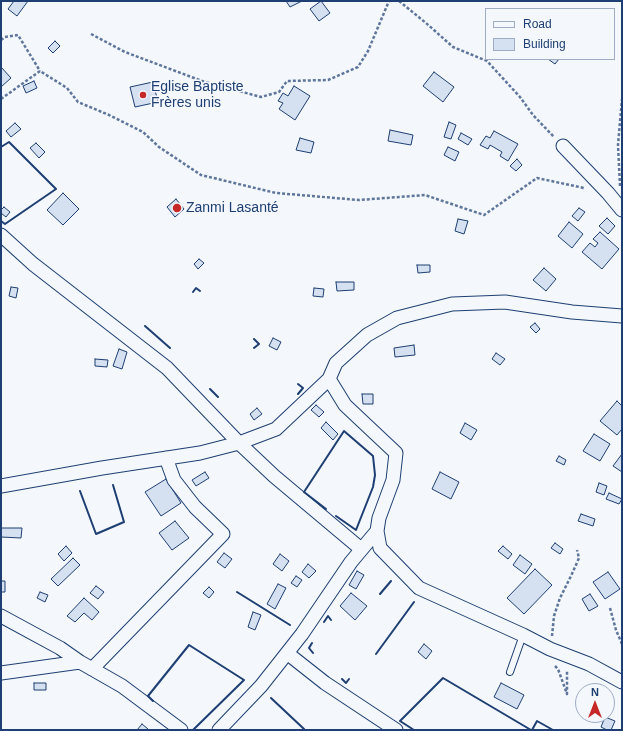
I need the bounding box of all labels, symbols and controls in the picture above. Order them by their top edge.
legend [485,8,615,60]
text: Road [523,17,552,31]
text: Building [523,37,566,51]
place label: Eglise Baptiste Frères unis [151,79,244,112]
marker: Eglise Baptiste Frères unis [138,90,148,100]
place label: Zanmi Lasanté [186,200,279,216]
marker: Zanmi Lasanté [171,202,183,214]
north arrow [575,683,615,723]
text: N [591,686,599,698]

